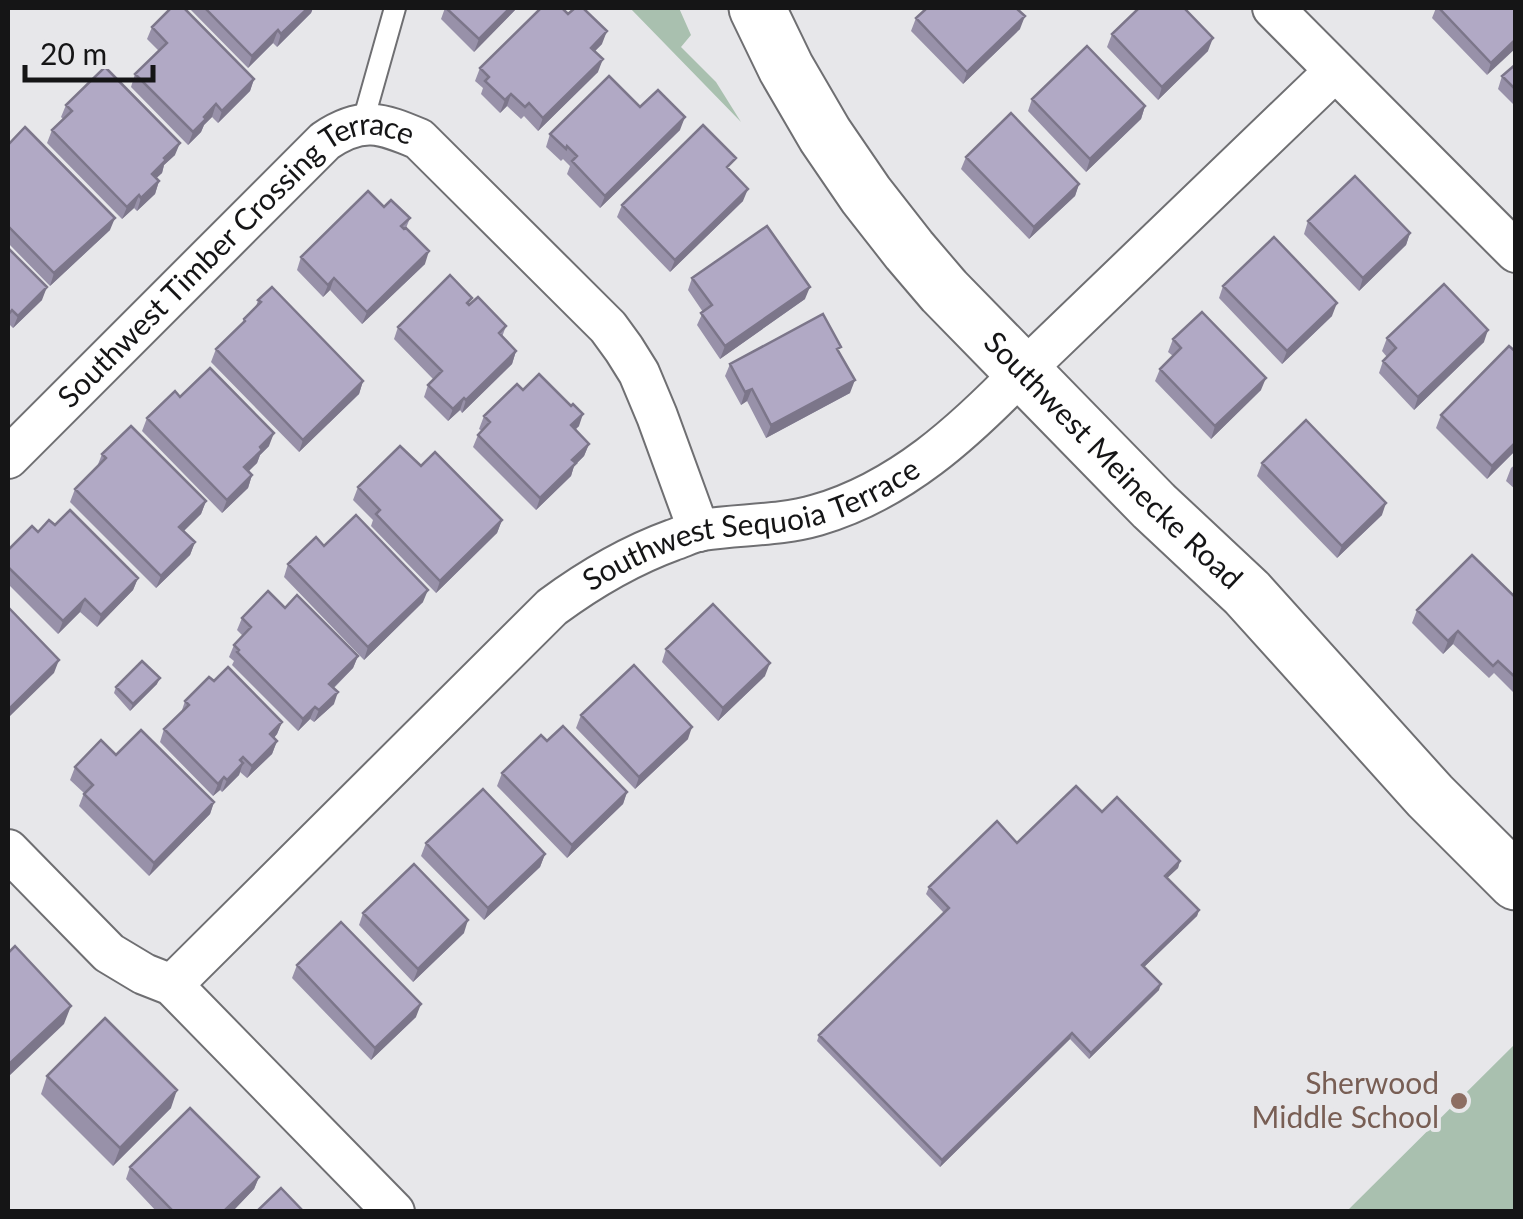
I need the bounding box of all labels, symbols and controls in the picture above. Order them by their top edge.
scale bar [25,20,152,82]
text: 20 m [40,35,107,71]
street label: Southwest Timber Crossing Terrace [49,104,420,414]
street label: Southwest Meinecke Road [978,323,1251,595]
street label: Southwest Sequoia Terrace [575,449,925,597]
place label: Sherwood Middle School [1252,1064,1439,1134]
marker: Sherwood Middle School [1448,1090,1470,1112]

